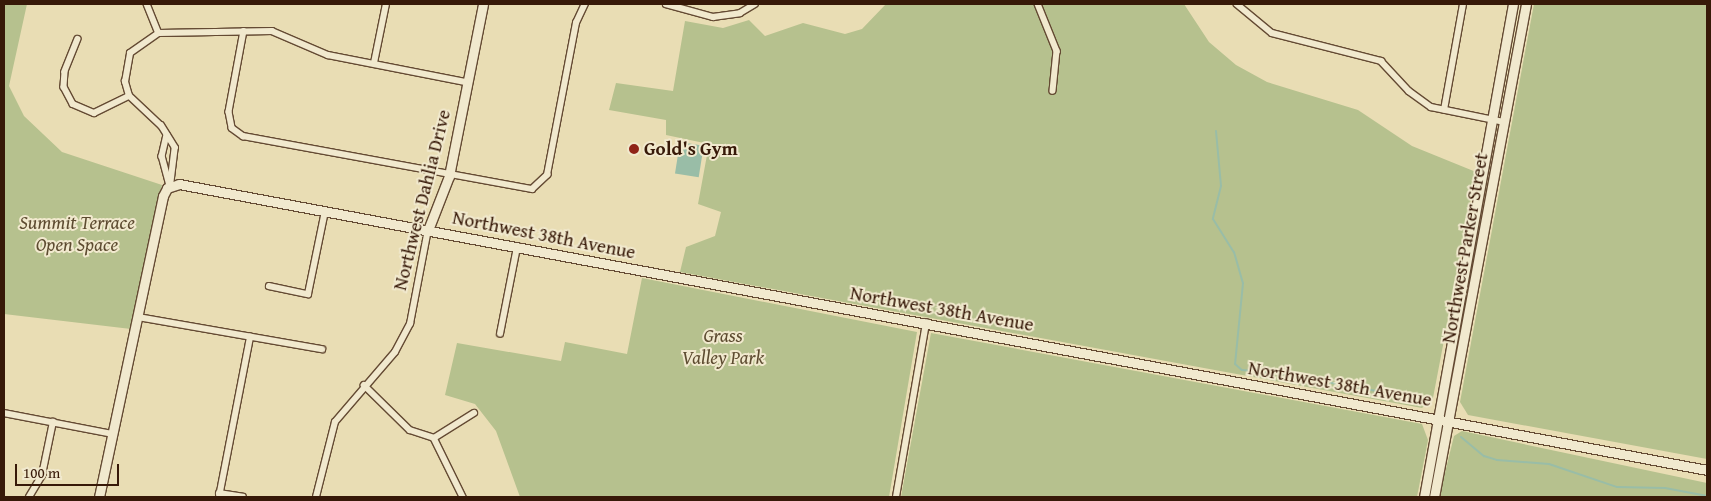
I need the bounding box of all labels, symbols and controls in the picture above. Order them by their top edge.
street label: Northwest Dahlia Drive [389,107,455,293]
place label: Gold's Gym [644,138,738,160]
marker: Gold's Gym [628,143,640,155]
street label: Northwest Parker Street [1437,151,1493,345]
street label: Northwest 38th Avenue [451,206,637,264]
park label: Summit Terrace Open Space [19,212,135,256]
street label: Northwest 38th Avenue [848,282,1036,336]
park label: Grass Valley Park [682,325,764,369]
street label: Northwest 38th Avenue [1246,357,1434,411]
scale bar [18,454,121,486]
text: 100 m [23,462,60,483]

